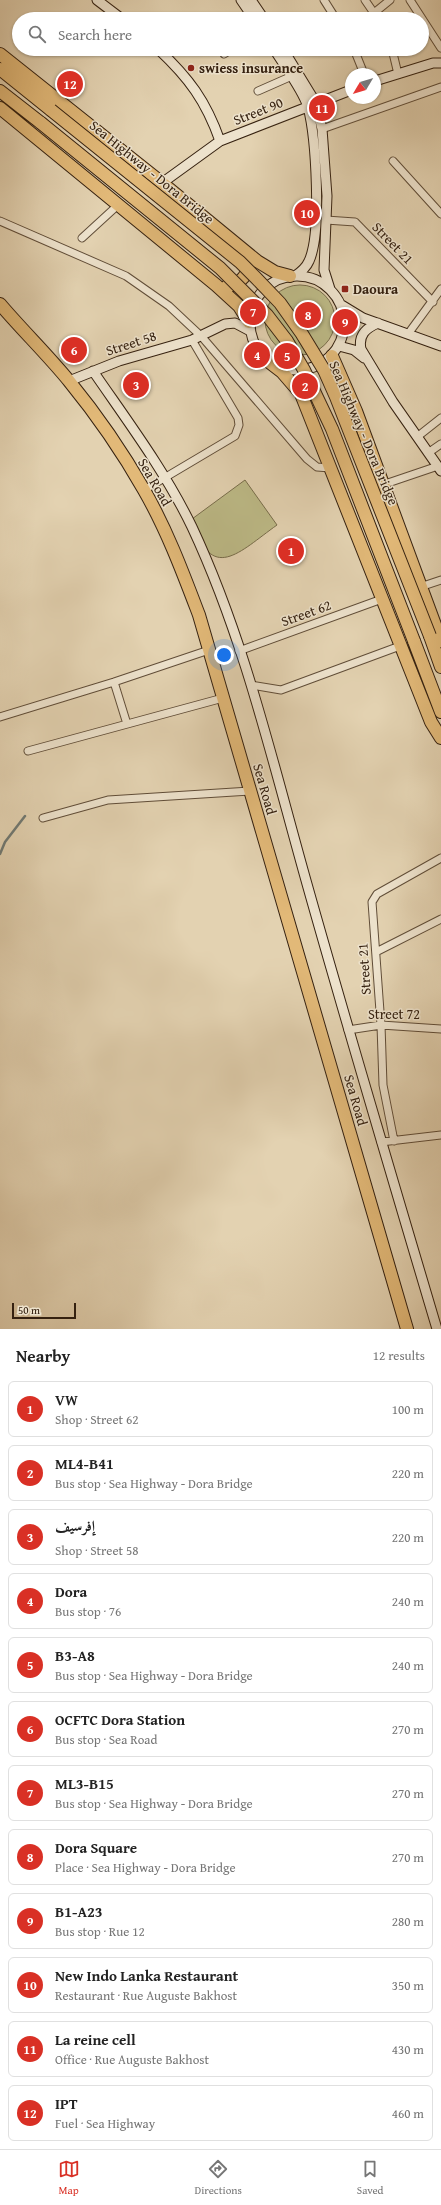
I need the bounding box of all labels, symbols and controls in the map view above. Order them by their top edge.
search box [12,12,429,56]
icon: search [26,23,48,45]
text: Search here [58,24,132,45]
place label: swiess insurance [199,58,303,78]
marker: swiess insurance [186,63,196,73]
north arrow [345,68,381,104]
pin: 12 [57,69,83,99]
street label: Street 90 [230,92,286,130]
pin: 11 [309,93,335,123]
street label: Sea Highway - Dora Bridge [85,115,219,229]
pin: 10 [294,198,320,228]
street label: Street 21 [368,217,418,269]
place label: Daoura [353,279,399,299]
marker: Daoura [340,284,350,294]
pin: 7 [240,297,266,327]
pin: 8 [295,300,321,330]
pin: 9 [332,307,358,337]
street label: Street 58 [103,325,159,361]
pin: 6 [61,335,87,365]
pin: 4 [244,340,270,370]
pin: 5 [274,341,300,371]
street label: Sea Highway - Dora Bridge [324,358,404,509]
pin: 3 [123,370,149,400]
pin: 2 [292,371,318,401]
street label: Sea Road [133,454,177,510]
pin: 1 [278,536,304,566]
street label: Street 62 [278,595,334,631]
your location [214,645,234,665]
street label: Sea Road [248,761,282,817]
street label: Street 21 [352,942,376,996]
street label: Street 72 [368,1004,420,1024]
street label: Sea Road [339,1072,373,1128]
scale bar [12,1301,76,1320]
text: 50 m [18,1302,40,1318]
text: Nearby [16,1343,70,1368]
text: 12 results [373,1346,425,1365]
text: VW [55,1389,78,1410]
text: 1 [27,1400,33,1419]
text: 100 m [392,1400,424,1419]
text: Shop · Street 62 [55,1410,138,1429]
text: ML4-B41 [55,1453,114,1474]
text: 2 [27,1464,33,1483]
text: 220 m [392,1464,424,1483]
text: Bus stop · Sea Highway - Dora Bridge [55,1474,253,1493]
text: إفرسيف [55,1515,95,1536]
text: 3 [27,1528,33,1547]
text: 220 m [392,1528,424,1547]
text: Shop · Street 58 [55,1541,138,1560]
text: Dora [55,1581,87,1602]
text: 4 [27,1592,33,1611]
text: 240 m [392,1592,424,1611]
text: Bus stop · 76 [55,1602,121,1621]
text: B3-A8 [55,1645,95,1666]
text: 5 [27,1656,33,1675]
text: 240 m [392,1656,424,1675]
text: Bus stop · Sea Highway - Dora Bridge [55,1666,253,1685]
text: OCFTC Dora Station [55,1709,185,1730]
text: 6 [27,1720,33,1739]
text: 270 m [392,1720,424,1739]
text: Bus stop · Sea Road [55,1730,157,1749]
text: ML3-B15 [55,1773,114,1794]
text: 7 [27,1784,33,1803]
text: 270 m [392,1784,424,1803]
text: Bus stop · Sea Highway - Dora Bridge [55,1794,253,1813]
text: Dora Square [55,1837,137,1858]
text: 8 [27,1848,33,1867]
text: 270 m [392,1848,424,1867]
text: Place · Sea Highway - Dora Bridge [55,1858,236,1877]
text: B1-A23 [55,1901,103,1922]
text: 9 [27,1912,33,1931]
text: 280 m [392,1912,424,1931]
text: Bus stop · Rue 12 [55,1922,145,1941]
text: New Indo Lanka Restaurant [55,1965,238,1986]
text: 10 [23,1976,37,1995]
text: 350 m [392,1976,424,1995]
text: Restaurant · Rue Auguste Bakhost [55,1986,237,2005]
text: La reine cell [55,2029,136,2050]
text: 11 [23,2040,37,2059]
text: 430 m [392,2040,424,2059]
text: Office · Rue Auguste Bakhost [55,2050,209,2069]
text: IPT [55,2093,78,2114]
text: 12 [23,2104,37,2123]
text: 460 m [392,2104,424,2123]
text: Fuel · Sea Highway [55,2114,155,2133]
tab: Map [58,2158,80,2198]
tab: Directions [195,2158,242,2198]
tab: Saved [357,2158,383,2198]

